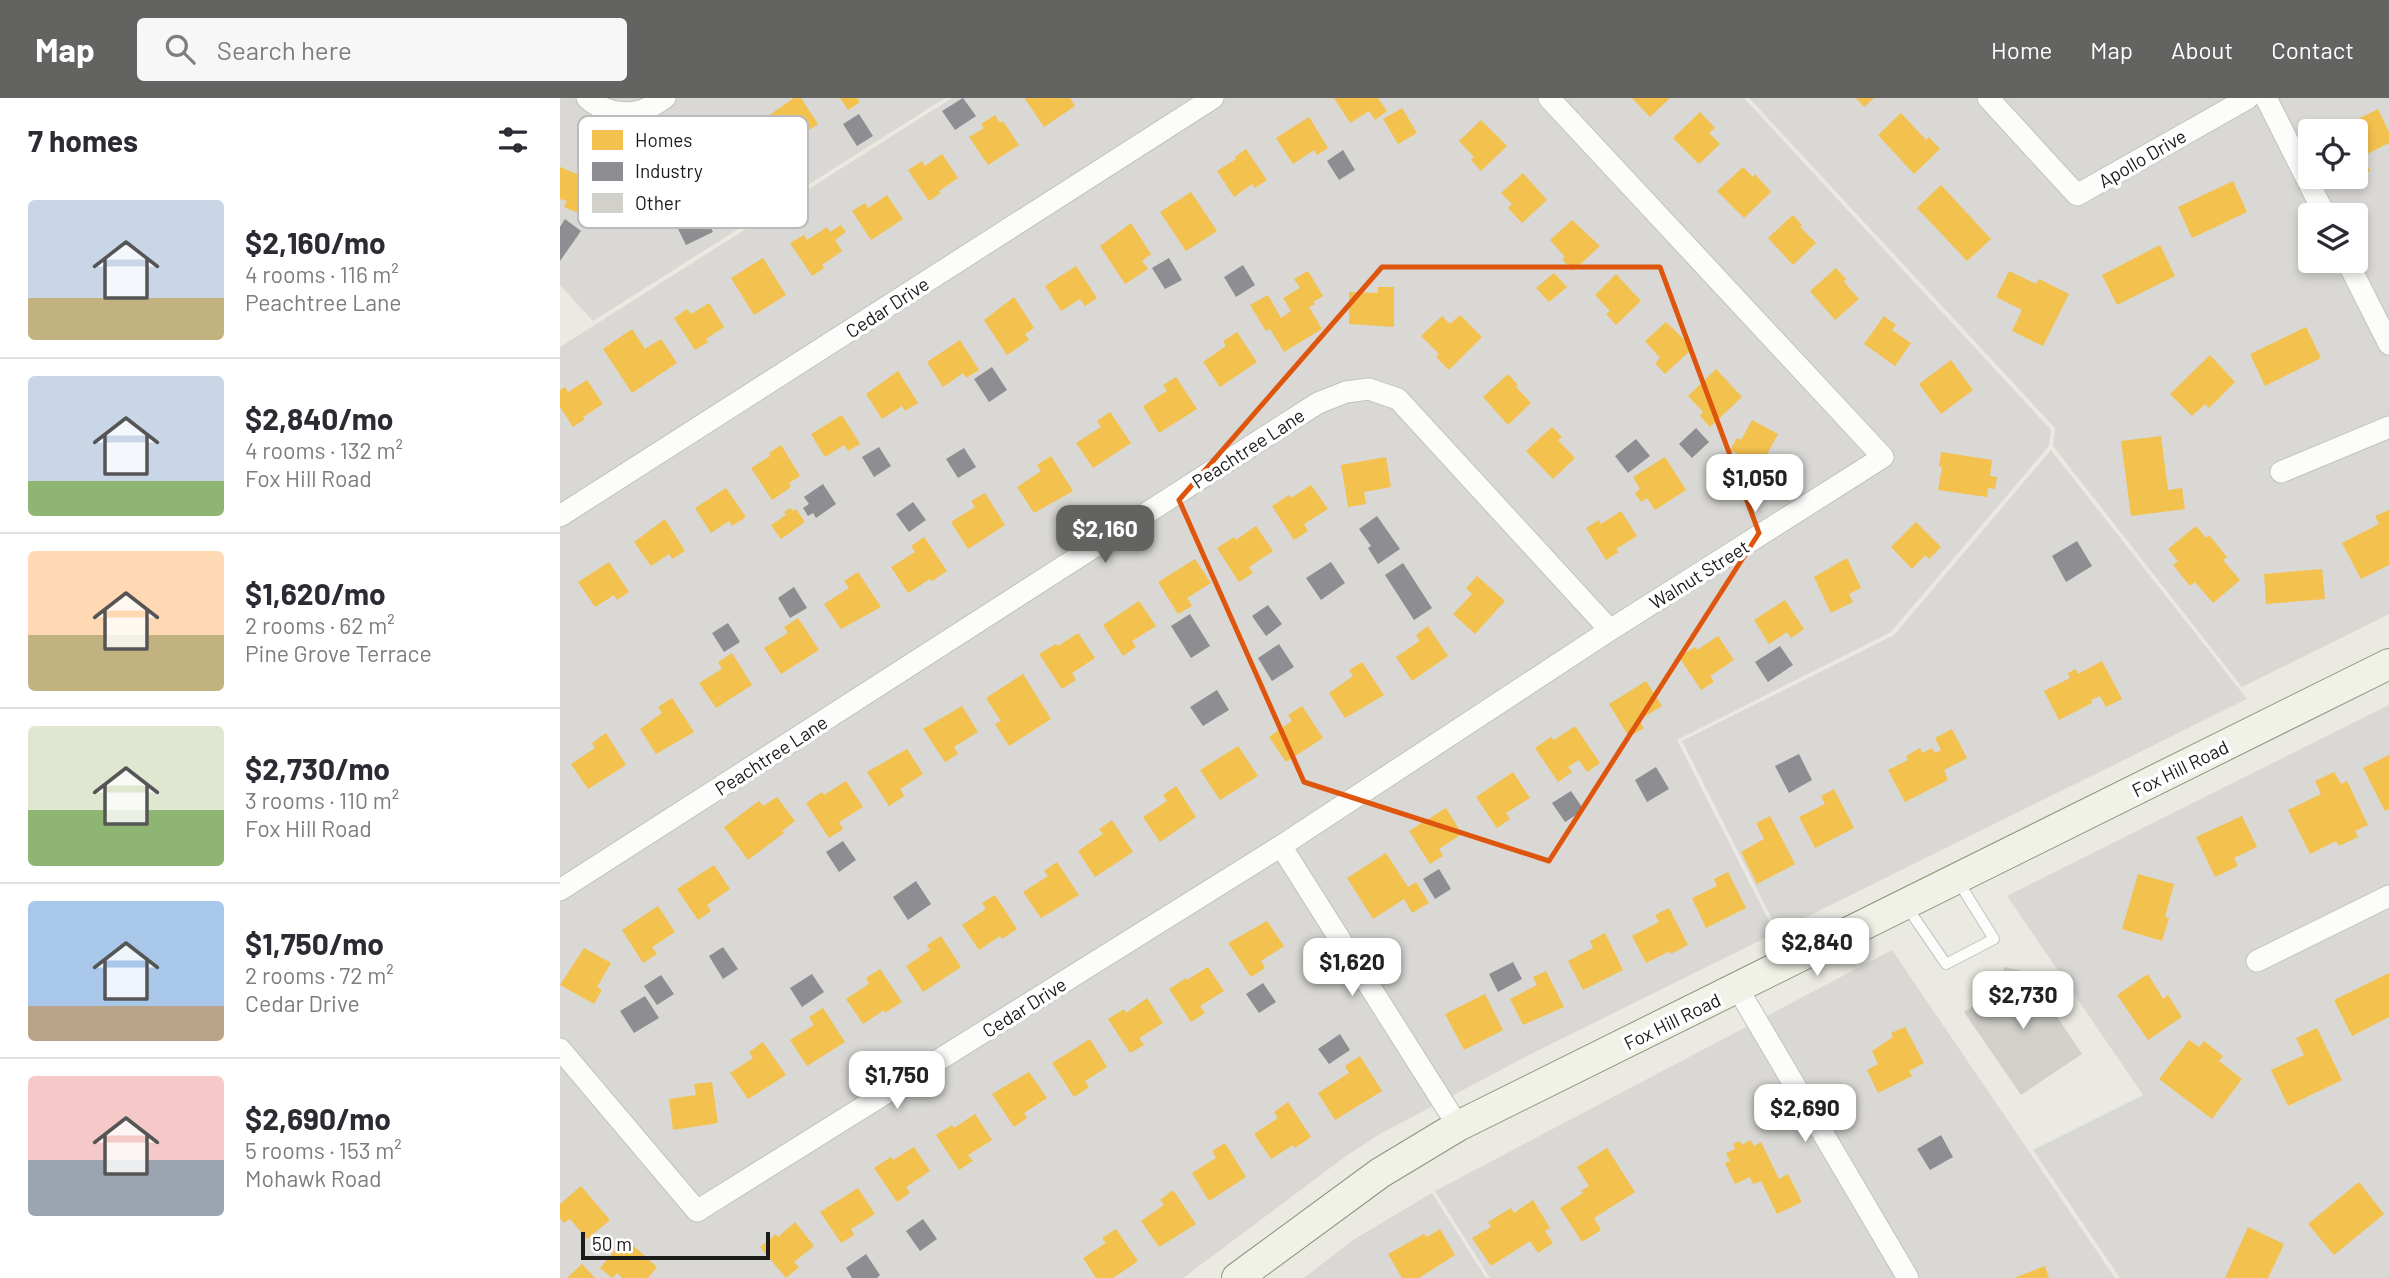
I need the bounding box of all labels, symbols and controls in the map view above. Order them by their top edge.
search box [137,18,627,81]
text: Map [35,29,95,69]
icon: search [161,30,199,68]
text: Search here [217,34,352,65]
text: Home [1991,35,2052,64]
text: Map [2090,35,2133,64]
text: About [2171,35,2233,64]
text: Contact [2271,35,2354,64]
legend [578,116,808,228]
map controls [2298,119,2368,273]
button: locate [2298,119,2368,189]
icon: filters [494,121,532,159]
text: 7 homes [28,122,138,158]
street label: Apollo Drive [2094,124,2190,192]
text: Homes [635,128,692,151]
text: Industry [635,159,703,182]
text: Other [635,191,681,214]
button: layers [2298,203,2368,273]
text: $2,160/mo [245,224,386,260]
icon: home [84,228,168,312]
text: 4 rooms · 116 m² [245,260,399,288]
street label: Cedar Drive [841,272,933,342]
text: Peachtree Lane [245,288,402,316]
text: $2,840/mo [245,400,393,436]
street label: Peachtree Lane [1188,403,1308,493]
icon: home [84,404,168,488]
text: 4 rooms · 132 m² [245,436,403,464]
pin: $1,050 [1698,454,1812,514]
text: $1,050 [1722,463,1788,491]
text: Fox Hill Road [245,464,372,492]
pin: $2,160 [1048,505,1162,565]
text: $2,160 [1072,514,1138,542]
street label: Walnut Street [1645,534,1753,614]
text: $1,620/mo [245,575,386,611]
icon: home [84,579,168,663]
text: 2 rooms · 62 m² [245,611,395,639]
text: Pine Grove Terrace [245,639,432,667]
street label: Peachtree Lane [711,710,831,800]
street label: Fox Hill Road [2128,735,2232,801]
text: $2,730/mo [245,750,390,786]
icon: home [84,754,168,838]
text: 3 rooms · 110 m² [245,786,399,814]
text: Fox Hill Road [245,814,372,842]
pin: $2,840 [1760,918,1874,978]
text: $1,750/mo [245,925,384,961]
text: $2,840 [1781,927,1853,955]
icon: home [84,929,168,1013]
pin: $1,620 [1295,939,1409,998]
text: $1,620 [1319,947,1385,975]
text: 2 rooms · 72 m² [245,961,394,989]
street label: Cedar Drive [978,972,1070,1042]
pin: $2,730 [1966,972,2080,1031]
text: $2,730 [1988,980,2058,1008]
street label: Fox Hill Road [1620,988,1724,1054]
text: Cedar Drive [245,989,360,1017]
pin: $1,750 [840,1052,954,1111]
text: $1,750 [865,1060,929,1088]
pin: $2,690 [1748,1084,1862,1144]
text: $2,690 [1770,1093,1840,1121]
text: $2,690/mo [245,1100,391,1136]
icon: home [84,1104,168,1188]
text: 5 rooms · 153 m² [245,1136,402,1164]
text: Mohawk Road [245,1164,382,1192]
scale bar [581,1229,770,1261]
text: 50 m [592,1232,632,1255]

